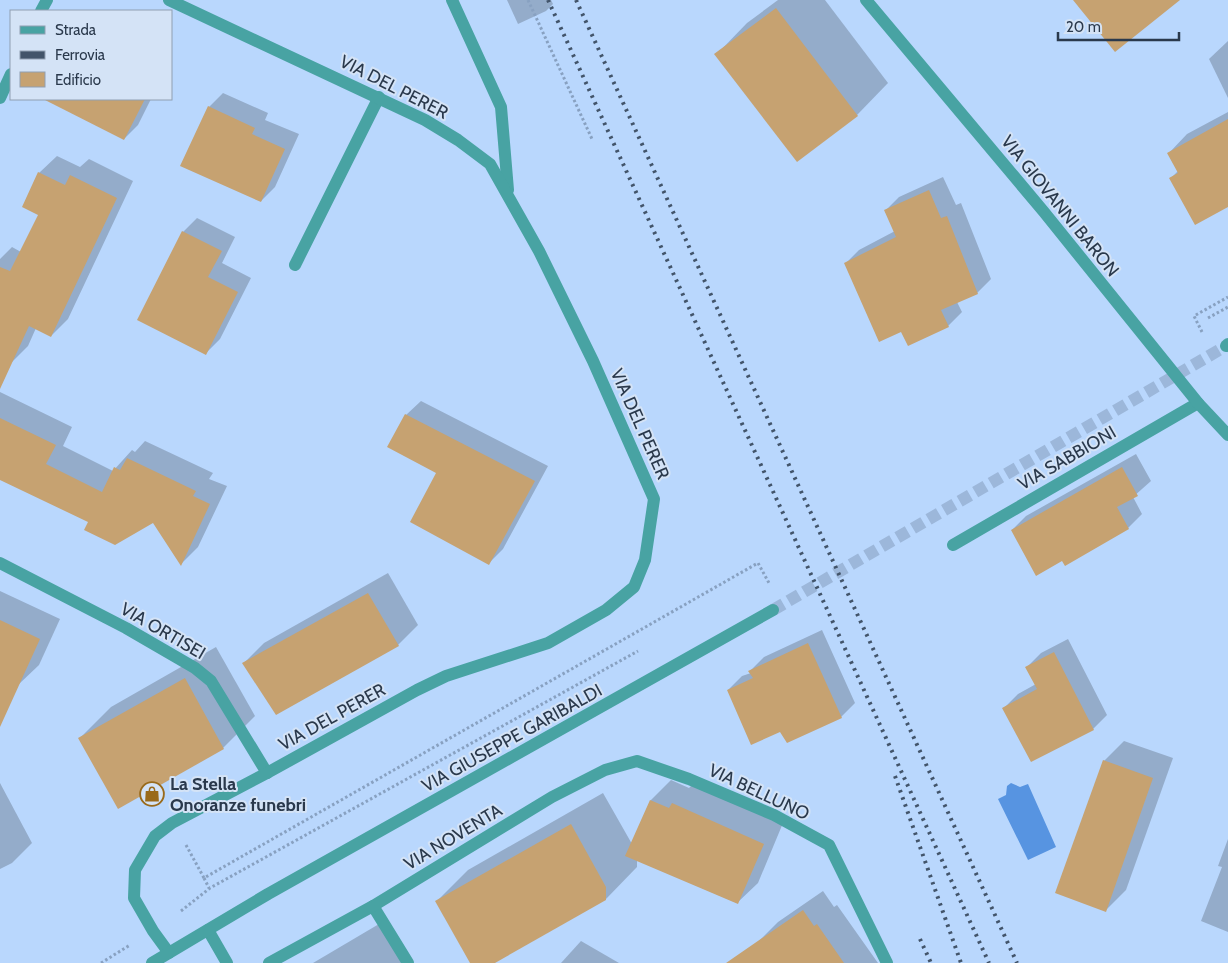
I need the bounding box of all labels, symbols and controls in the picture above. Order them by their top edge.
legend [10,10,172,100]
scale bar [1058,10,1179,42]
text: 20 m [1066,18,1101,36]
text: Strada [55,21,97,39]
text: Ferrovia [55,46,106,64]
street label: VIA DEL PERER [336,50,452,124]
text: Edificio [55,71,101,89]
street label: VIA GIOVANNI BARON [996,131,1124,281]
street label: VIA DEL PERER [606,365,674,483]
street label: VIA SABBIONI [1014,421,1120,495]
street label: VIA ORTISEI [117,598,209,664]
street label: VIA DEL PERER [275,679,389,755]
street label: VIA GIUSEPPE GARIBALDI [418,679,606,797]
street label: VIA BELLUNO [705,759,813,825]
place label: La Stella Onoranze funebri [170,773,306,816]
shop icon: La Stella Onoranze funebri [139,781,165,807]
street label: VIA NOVENTA [400,799,506,875]

